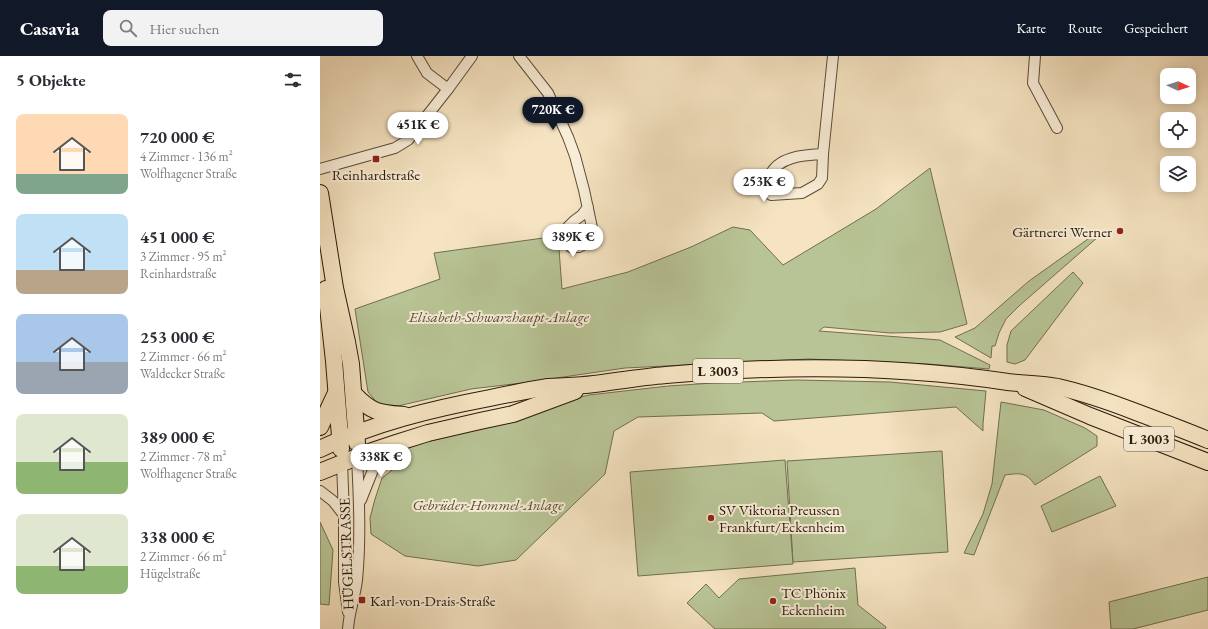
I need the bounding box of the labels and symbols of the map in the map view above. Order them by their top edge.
north arrow [1160,68,1196,104]
pin: 720K € [520,97,586,131]
pin: 451K € [385,112,451,146]
marker: Reinhardstraße [371,154,381,164]
place label: Reinhardstraße [332,165,420,184]
pin: 253K € [731,169,797,203]
place label: Gärtnerei Werner [1012,222,1112,241]
pin: 389K € [540,224,606,258]
marker: Gärtnerei Werner [1115,226,1125,236]
park label: Elisabeth-Schwarzhaupt-Anlage [408,307,590,326]
road number: L 3003 [693,359,743,383]
road number: L 3003 [1124,427,1174,451]
pin: 338K € [348,444,414,478]
park label: Gebrüder-Hommel-Anlage [413,495,564,514]
street label: HÜGELSTRASSE [335,497,357,611]
place label: SV Viktoria Preussen Frankfurt/Eckenheim [719,500,845,536]
marker: SV Viktoria Preussen Frankfurt/Eckenheim [706,513,716,523]
place label: TC Phönix Eckenheim [781,583,846,619]
place label: Karl-von-Drais-Straße [370,591,496,610]
marker: Karl-von-Drais-Straße [357,595,367,605]
marker: TC Phönix Eckenheim [768,596,778,606]

